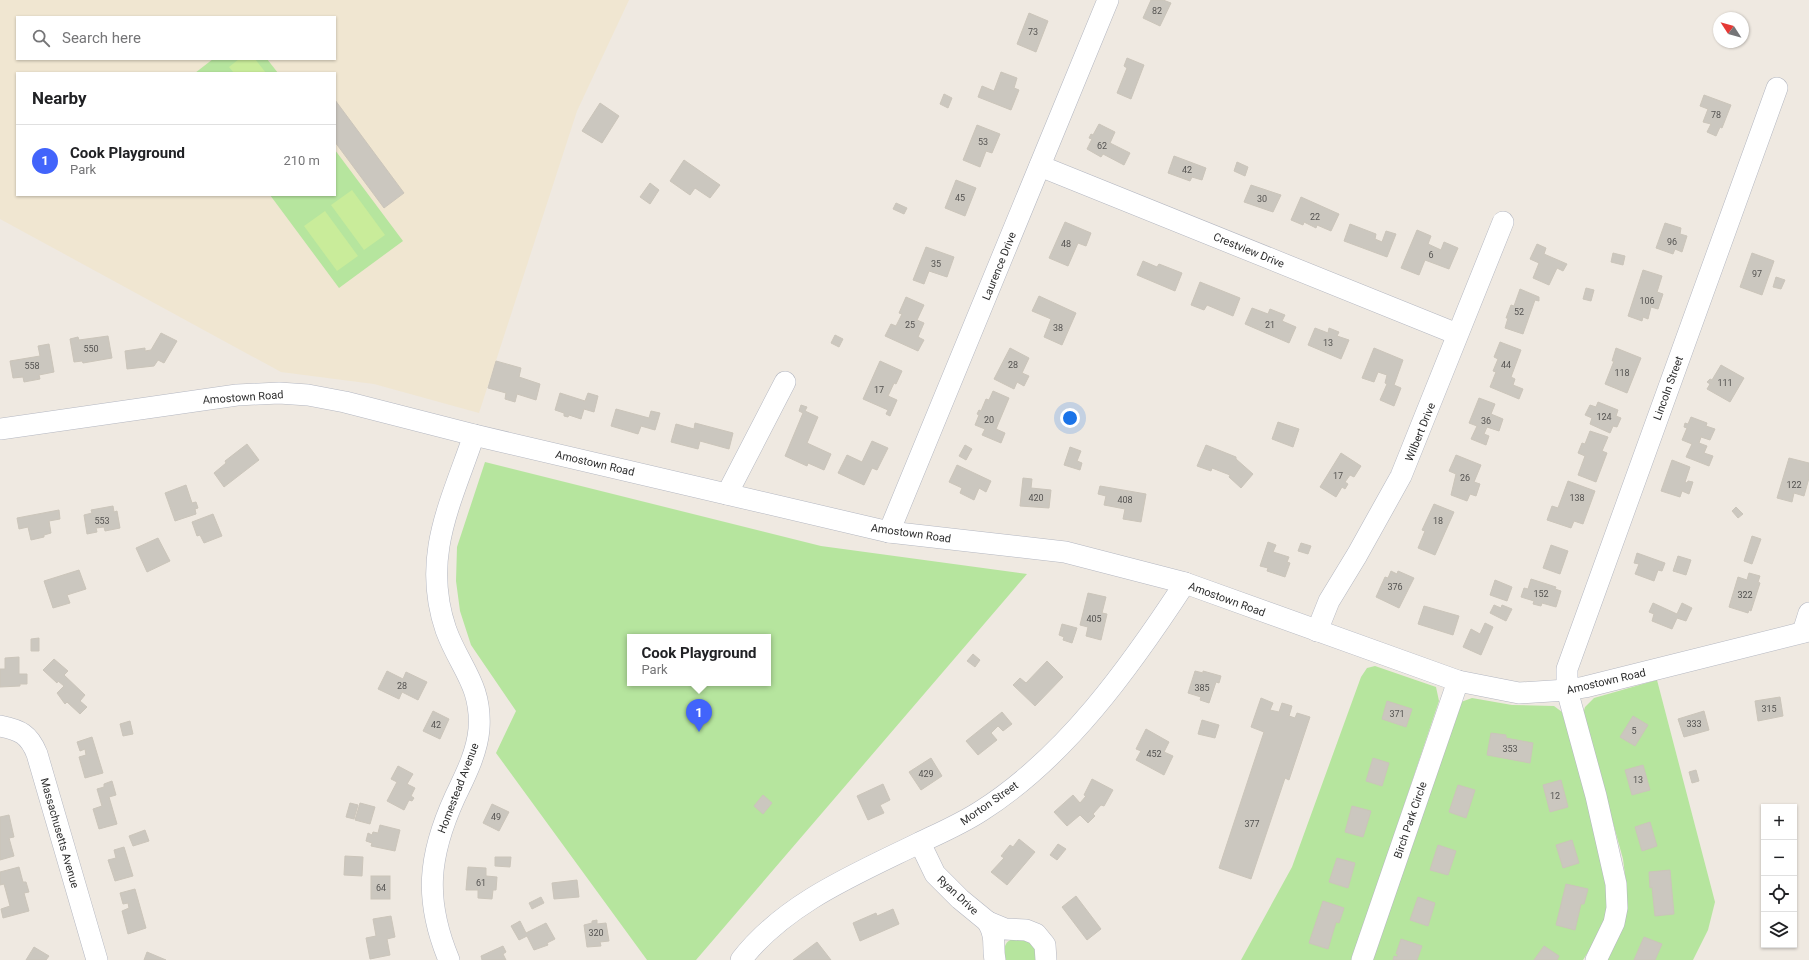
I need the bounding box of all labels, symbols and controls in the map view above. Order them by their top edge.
house number: 82 [1152,6,1162,16]
north arrow [1713,12,1749,48]
search box [16,16,336,60]
icon: search [30,27,52,49]
house number: 73 [1028,27,1038,37]
text: Search here [62,29,141,47]
text: Nearby [32,88,87,108]
house number: 78 [1711,110,1721,120]
house number: 53 [978,137,988,147]
house number: 62 [1097,141,1107,151]
text: Cook Playground [70,144,185,162]
text: 1 [41,153,49,168]
text: 210 m [283,153,320,168]
text: Park [70,162,96,177]
house number: 42 [1182,165,1192,175]
house number: 45 [955,193,965,203]
house number: 30 [1257,194,1267,204]
house number: 22 [1310,212,1320,222]
street label: Laurence Drive [980,230,1019,302]
street label: Crestview Drive [1211,230,1286,271]
house number: 96 [1667,237,1677,247]
house number: 48 [1061,239,1071,249]
house number: 6 [1428,250,1434,260]
house number: 35 [931,259,941,269]
house number: 97 [1752,269,1762,279]
house number: 106 [1639,296,1655,306]
house number: 52 [1514,307,1524,317]
house number: 25 [905,320,915,330]
house number: 21 [1265,320,1275,330]
house number: 38 [1053,323,1063,333]
house number: 13 [1323,338,1333,348]
house number: 550 [83,344,99,354]
street label: Lincoln Street [1651,354,1686,422]
house number: 28 [1008,360,1018,370]
house number: 44 [1501,360,1511,370]
house number: 558 [24,361,40,371]
house number: 118 [1614,368,1630,378]
house number: 111 [1717,378,1733,388]
house number: 17 [874,385,884,395]
street label: Amostown Road [202,388,284,407]
street label: Wilbert Drive [1403,401,1438,463]
your location [1060,408,1080,428]
house number: 124 [1596,412,1612,422]
house number: 20 [984,415,994,425]
house number: 36 [1481,416,1491,426]
street label: Amostown Road [554,448,636,479]
house number: 17 [1333,471,1343,481]
house number: 26 [1460,473,1470,483]
house number: 122 [1786,480,1802,490]
house number: 420 [1028,493,1044,503]
house number: 138 [1569,493,1585,503]
house number: 408 [1117,495,1133,505]
house number: 553 [94,516,110,526]
house number: 18 [1433,516,1443,526]
street label: Amostown Road [870,521,952,546]
street label: Amostown Road [1187,580,1267,619]
house number: 376 [1387,582,1403,592]
house number: 152 [1533,589,1549,599]
house number: 322 [1737,590,1753,600]
house number: 405 [1086,614,1102,624]
popup [627,634,771,686]
text: Cook Playground [641,644,757,662]
text: Park [641,662,668,677]
street label: Amostown Road [1565,666,1647,697]
house number: 28 [397,681,407,691]
house number: 385 [1194,683,1210,693]
pin: 1 [686,699,712,732]
house number: 315 [1761,704,1777,714]
house number: 371 [1389,709,1405,719]
house number: 333 [1686,719,1702,729]
house number: 42 [431,720,441,730]
house number: 5 [1631,726,1637,736]
street label: Homestead Avenue [435,741,482,835]
house number: 353 [1502,744,1518,754]
house number: 452 [1146,749,1162,759]
house number: 429 [918,769,934,779]
house number: 13 [1633,775,1643,785]
street label: Massachusetts Avenue [38,777,82,890]
street label: Morton Street [958,779,1021,828]
street label: Birch Park Circle [1391,780,1430,860]
house number: 12 [1550,791,1560,801]
map controls [1761,804,1797,948]
button: + [1761,804,1797,840]
house number: 49 [491,812,501,822]
house number: 377 [1244,819,1260,829]
button: − [1761,840,1797,876]
street label: Ryan Drive [934,873,981,918]
button: locate [1761,876,1797,912]
house number: 61 [476,878,486,888]
house number: 64 [376,883,386,893]
button: layers [1761,912,1797,948]
house number: 320 [588,928,604,938]

